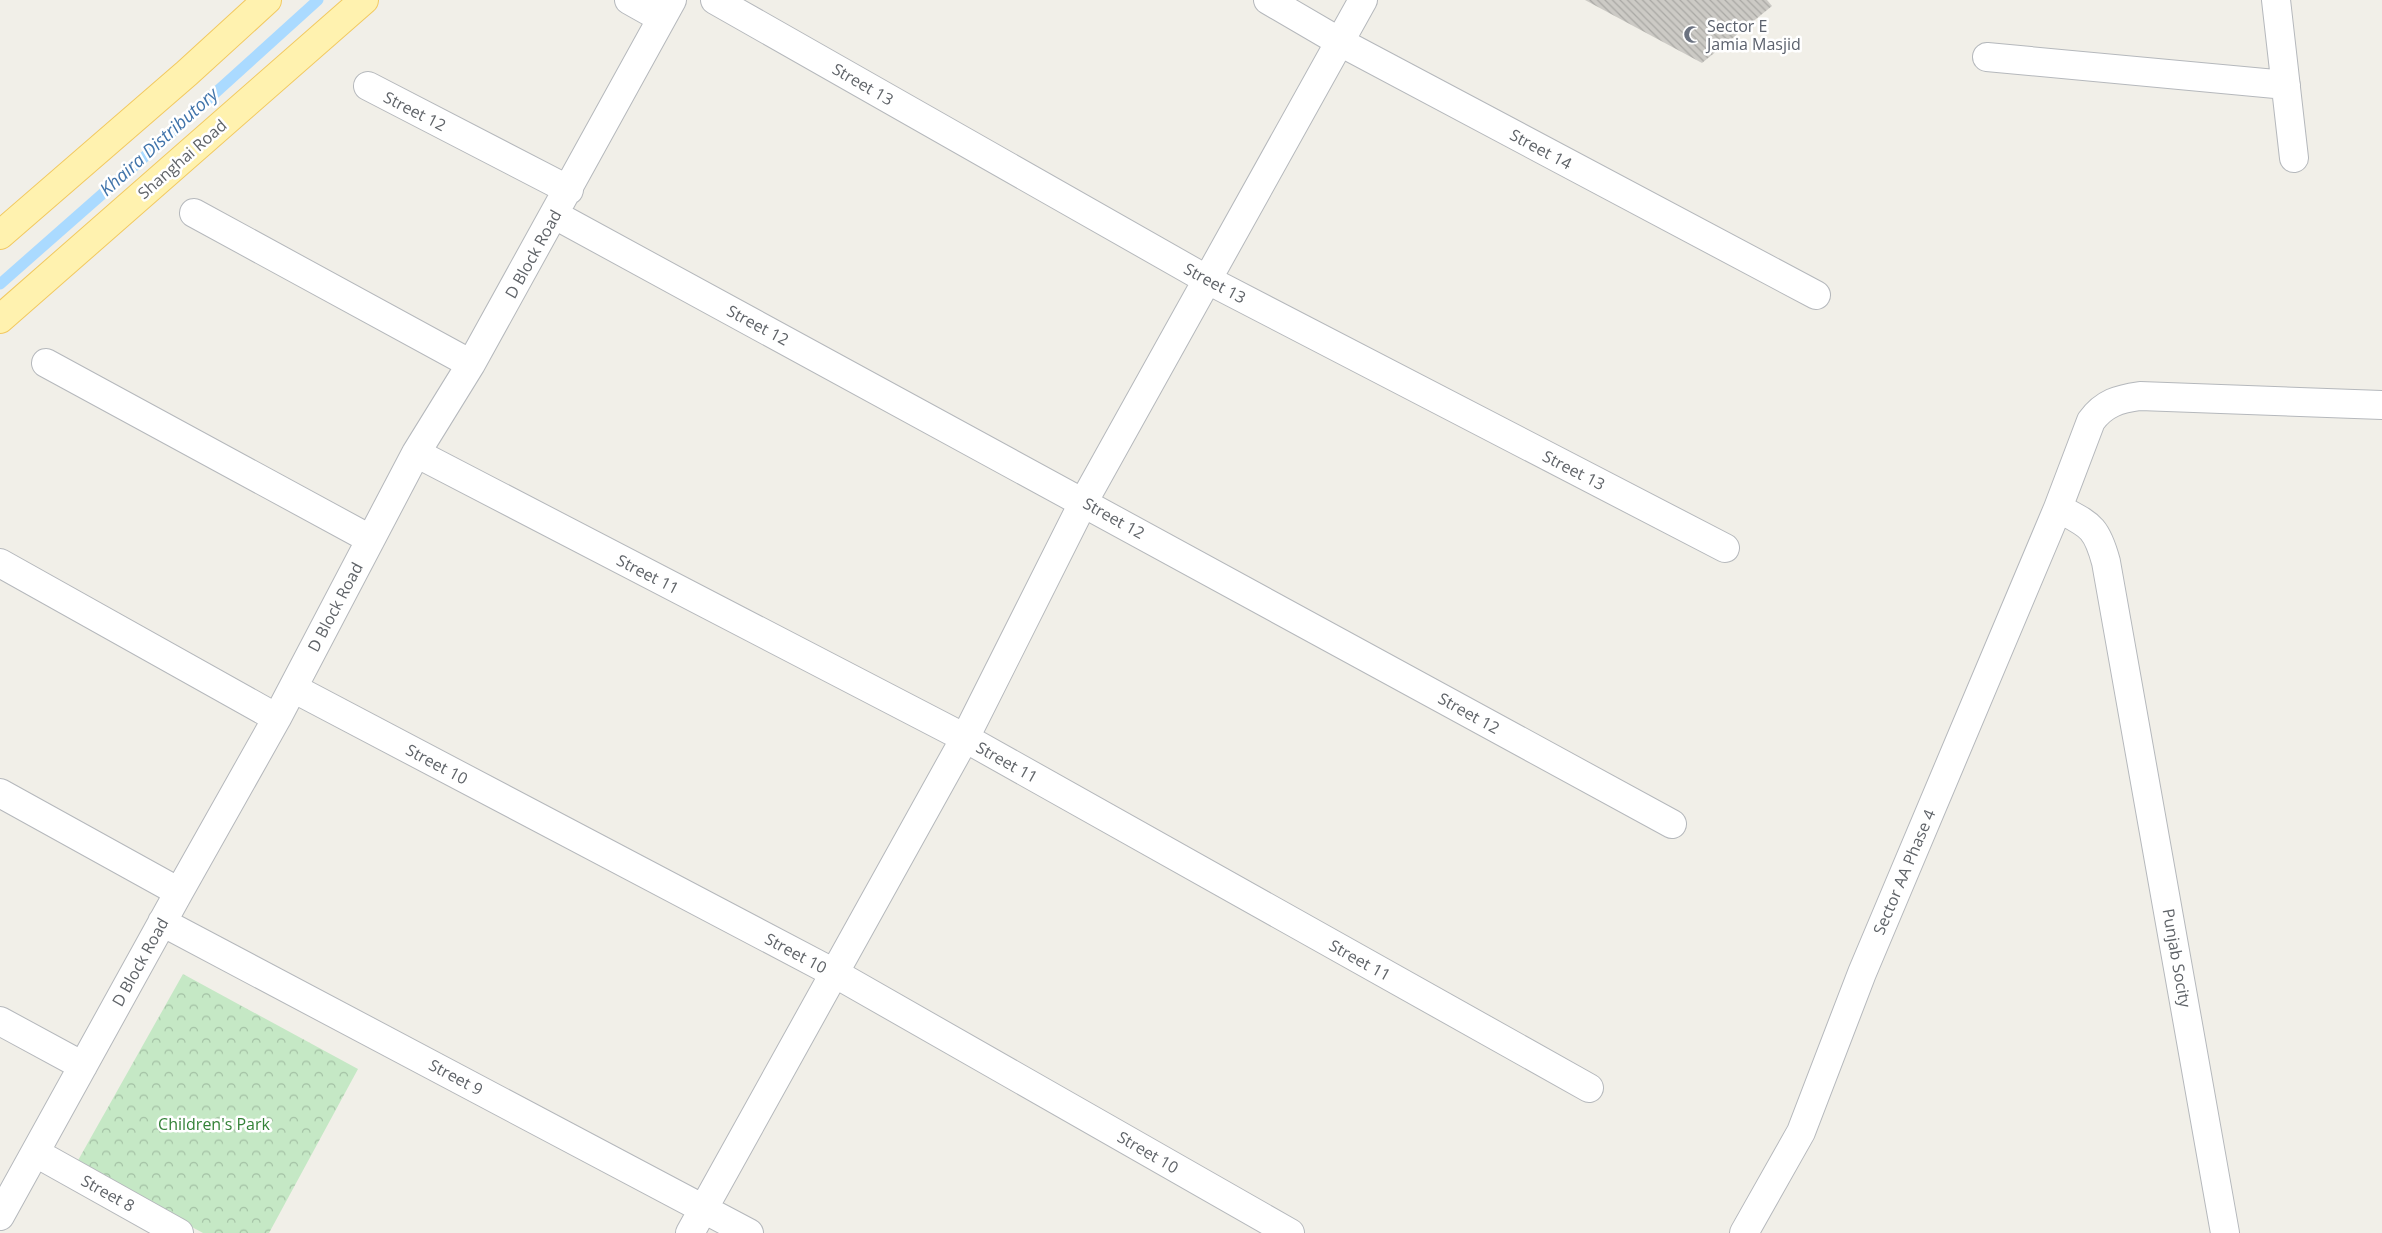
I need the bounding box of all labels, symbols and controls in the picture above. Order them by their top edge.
place label: Sector E Jamia Masjid [1705,15,1801,55]
mosque icon: Sector E Jamia Masjid [1683,25,1703,45]
street label: Street 13 [828,58,898,110]
water label: Khaira Distributory [94,81,224,201]
street label: Street 12 [380,86,450,136]
street label: Shanghai Road [133,114,231,204]
street label: Street 14 [1506,124,1576,174]
street label: D Block Road [500,206,566,302]
street label: Street 13 [1180,258,1250,308]
street label: Street 12 [723,300,793,350]
street label: Street 13 [1539,445,1609,495]
street label: Street 12 [1079,492,1149,544]
street label: Street 11 [613,549,683,599]
street label: D Block Road [302,558,368,656]
street label: Street 12 [1434,687,1504,739]
street label: Street 11 [972,736,1042,788]
street label: Street 10 [402,739,472,789]
street label: Sector AA Phase 4 [1868,806,1940,938]
street label: Punjab Socity [2157,907,2197,1010]
street label: D Block Road [107,914,173,1010]
street label: Street 10 [761,928,831,978]
street label: Street 11 [1325,934,1395,986]
street label: Street 9 [425,1054,487,1100]
park label: Children's Park [158,1113,271,1135]
street label: Street 10 [1113,1126,1183,1178]
street label: Street 8 [77,1169,139,1217]

